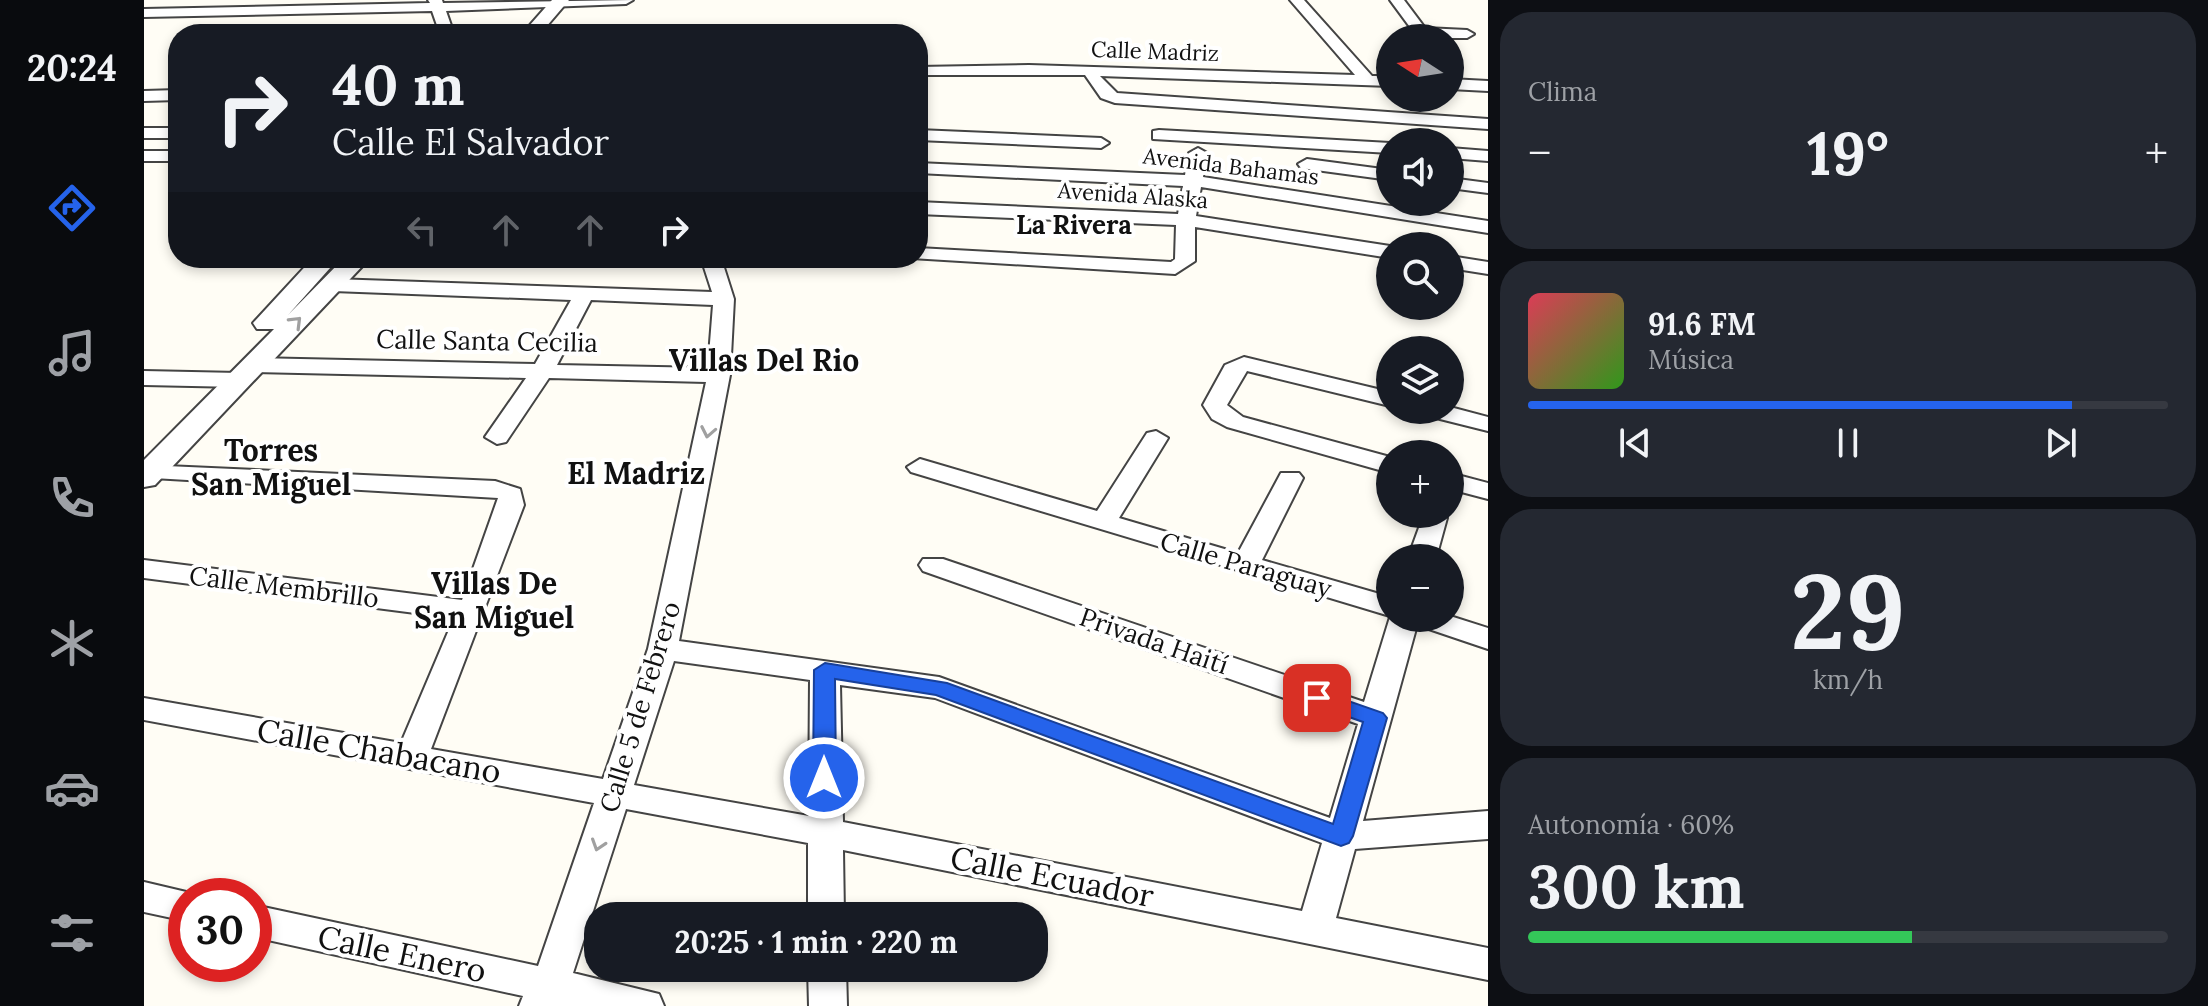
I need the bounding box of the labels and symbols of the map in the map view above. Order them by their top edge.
north arrow [1376,24,1464,112]
street label: Calle Madriz [1091,35,1219,67]
street label: Avenida Bahamas [1141,141,1320,191]
street label: Avenida Alaska [1056,176,1209,214]
district label: La Rivera [1016,208,1132,241]
one-way arrow [287,317,301,331]
street label: Calle Santa Cecilia [376,322,598,359]
district label: Villas Del Rio [669,341,859,379]
one-way arrow [700,425,717,439]
district label: Torres San Miguel [191,431,351,504]
district label: El Madriz [567,454,705,492]
street label: Calle Paraguay [1157,524,1336,605]
street label: Calle Membrillo [187,559,381,615]
district label: Villas De San Miguel [414,564,574,637]
street label: Calle 5 de Febrero [592,597,687,816]
street label: Privada Haití [1076,600,1233,681]
pin [1283,664,1351,732]
street label: Calle Chabacano [254,709,504,792]
position arrow [782,736,866,820]
one-way arrow [591,837,607,851]
street label: Calle Ecuador [947,837,1157,916]
speed limit sign: 30 [168,878,272,982]
street label: Calle Enero [314,916,490,991]

